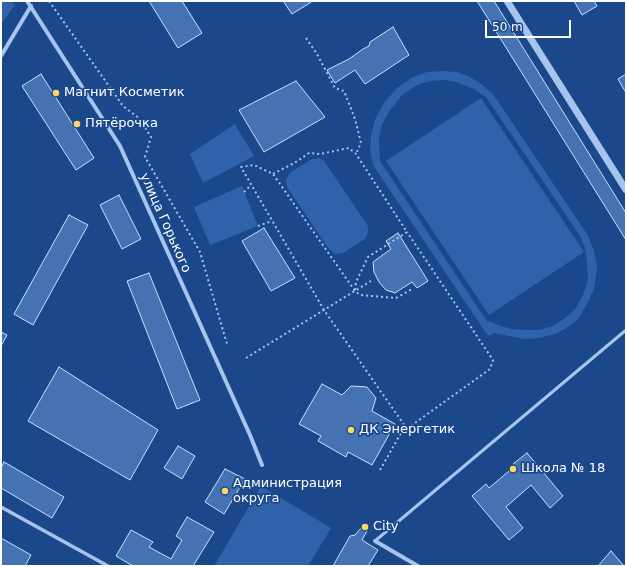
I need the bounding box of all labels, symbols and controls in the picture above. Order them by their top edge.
scale bar [487,12,573,38]
text: 50 m [492,20,523,34]
place label: Магнит Косметик [64,85,185,101]
marker: Магнит Косметик [51,88,61,98]
place label: Пятёрочка [85,116,158,132]
marker: Пятёрочка [72,119,82,129]
street label: улица Горького [136,171,194,275]
place label: ДК Энергетик [359,422,455,438]
marker: ДК Энергетик [346,425,356,435]
place label: Школа № 18 [521,461,605,477]
marker: Школа № 18 [508,464,518,474]
place label: Администрация округа [233,476,342,507]
marker: Администрация округа [220,486,230,496]
place label: City [373,519,398,535]
marker: City [360,522,370,532]

